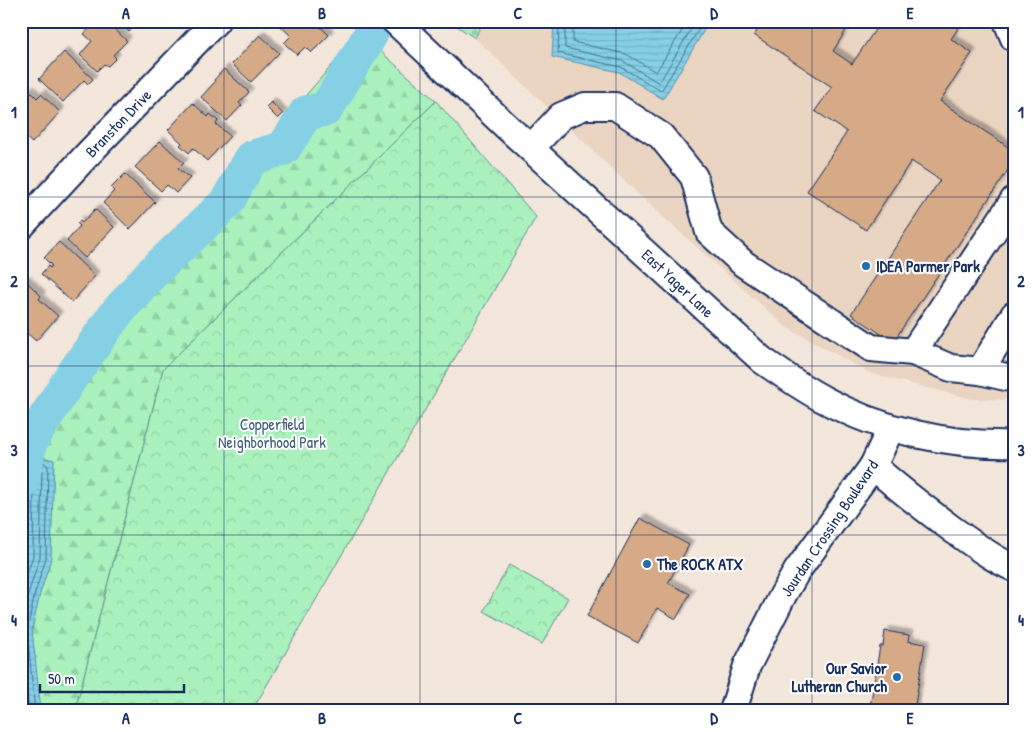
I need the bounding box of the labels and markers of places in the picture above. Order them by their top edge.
place label: IDEA Parmer Park [876,255,980,277]
marker: IDEA Parmer Park [860,260,872,272]
place label: The ROCK ATX [656,553,744,575]
marker: The ROCK ATX [641,558,653,570]
place label: Our Savior Lutheran Church [792,657,888,697]
marker: Our Savior Lutheran Church [891,671,903,683]

